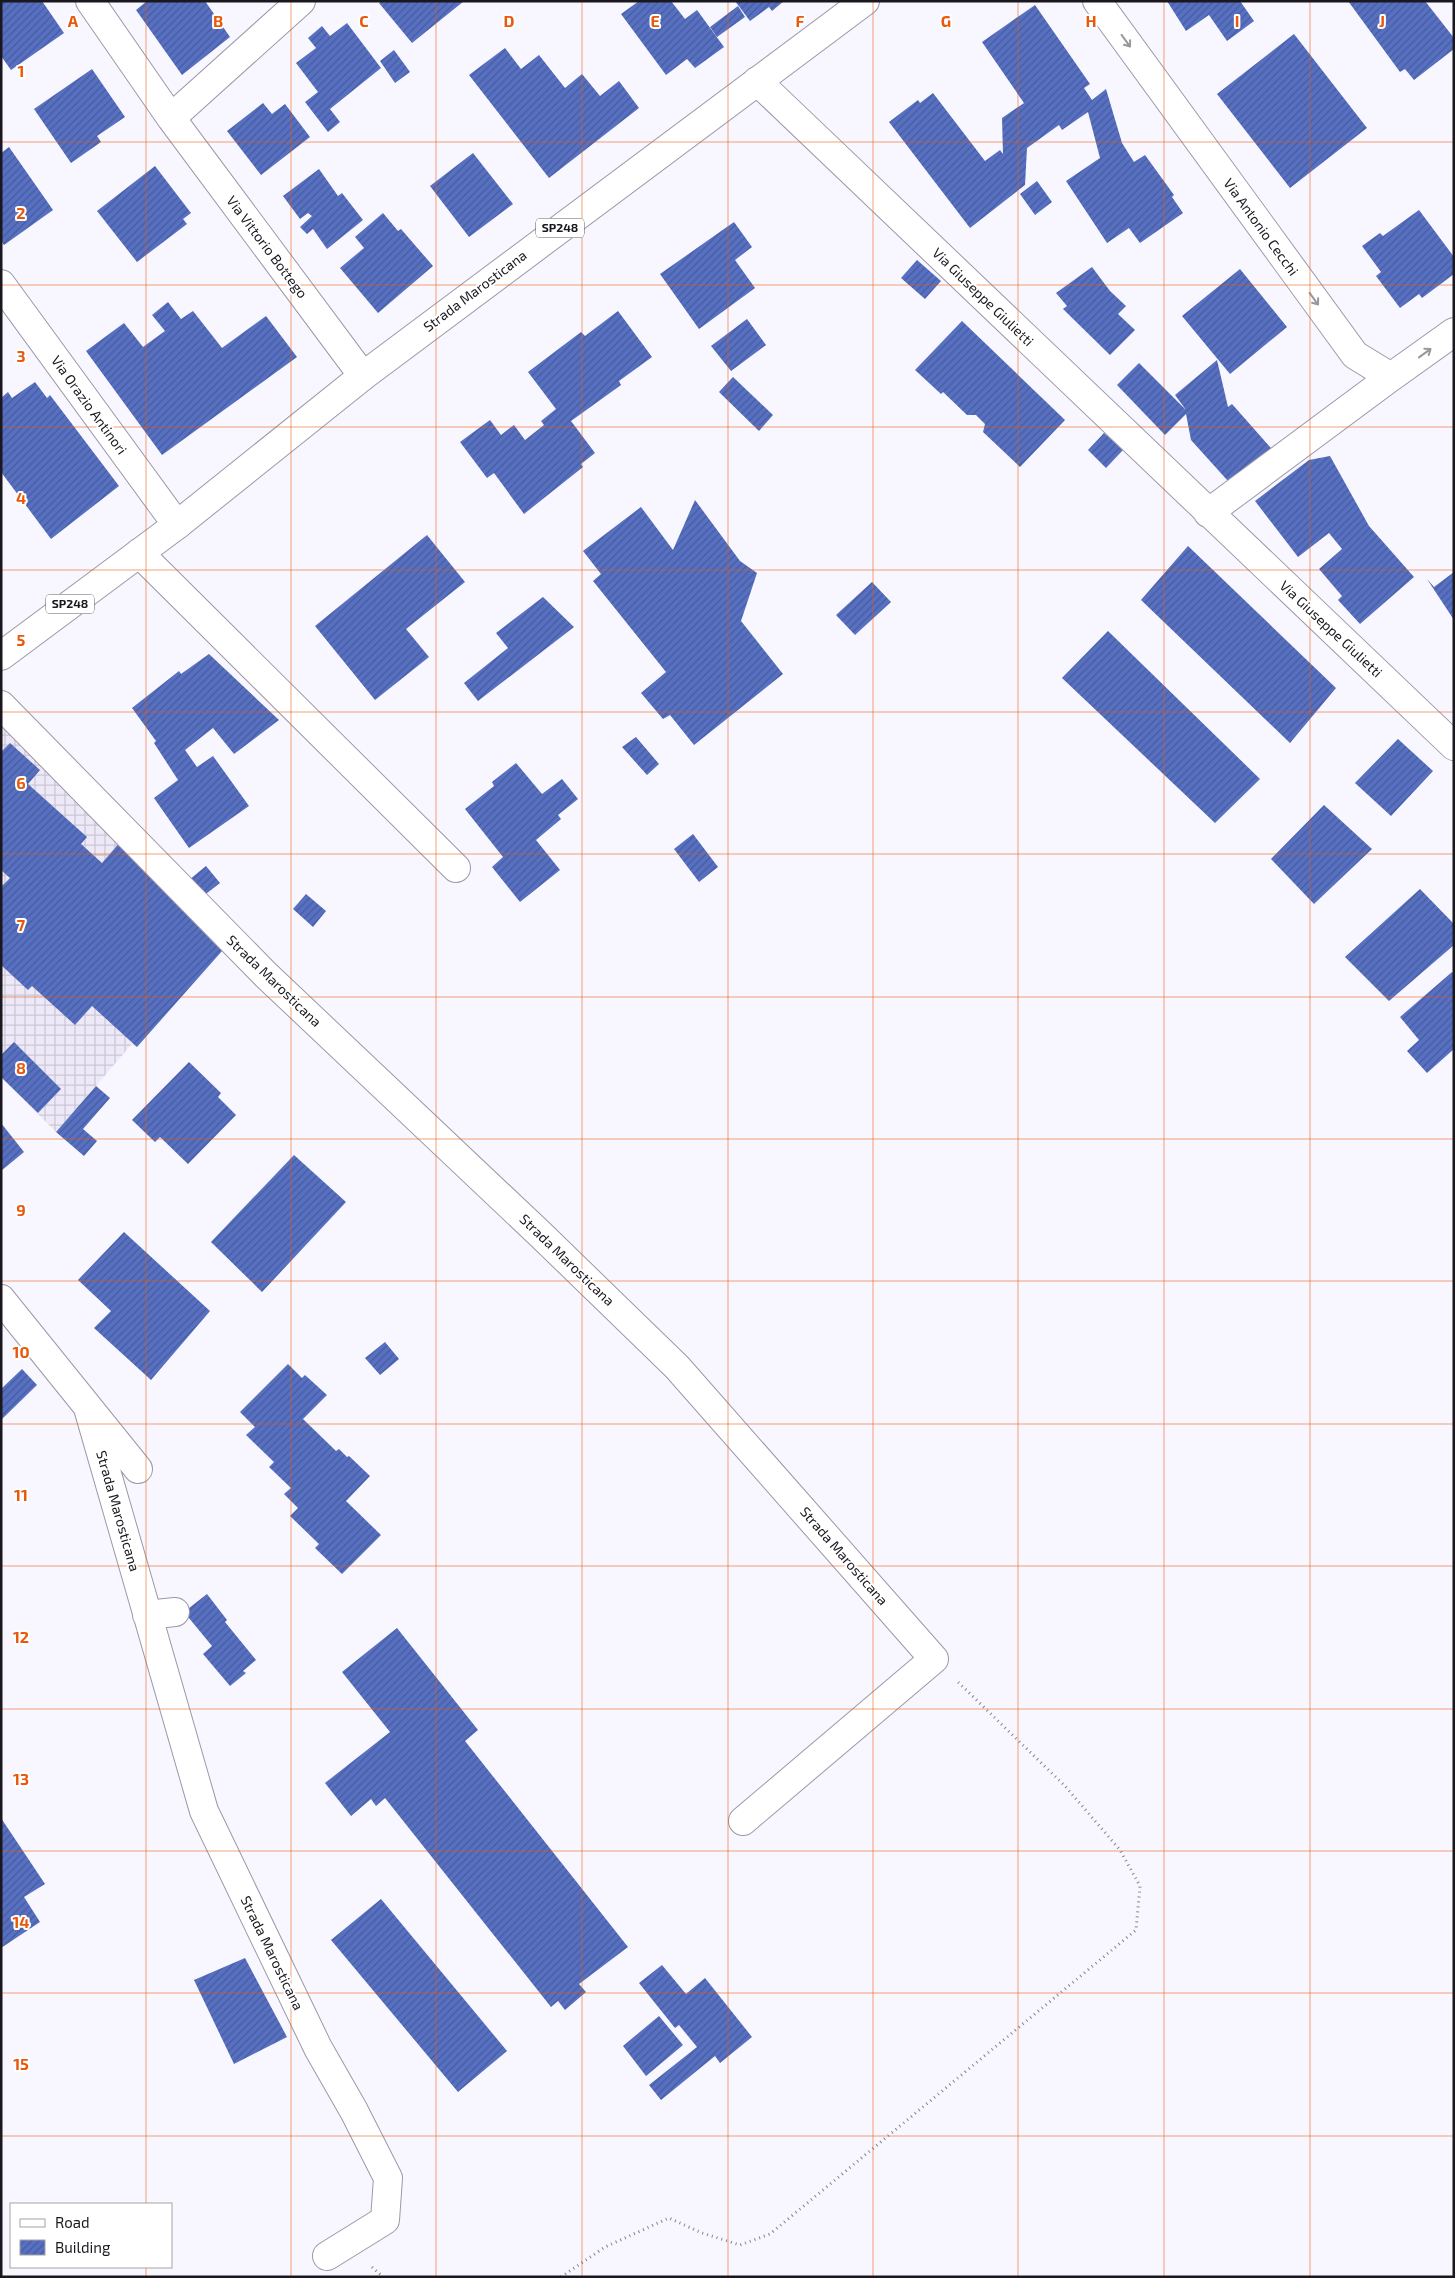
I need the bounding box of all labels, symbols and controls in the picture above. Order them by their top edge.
text: A [68,11,79,30]
text: B [213,11,223,30]
text: C [359,11,369,30]
text: D [504,11,515,30]
text: E [650,11,660,30]
text: F [796,11,805,30]
text: G [941,11,951,30]
text: H [1085,11,1097,30]
text: I [1235,11,1239,30]
text: J [1379,11,1385,30]
one-way arrow [1121,34,1131,48]
text: 1 [18,61,24,80]
street label: Via Antonio Cecchi [1220,175,1302,279]
street label: Via Vittorio Bottego [223,192,311,301]
text: 2 [16,203,26,222]
road number: SP248 [536,218,584,238]
street label: Via Giuseppe Giulietti [929,244,1037,349]
street label: Strada Marosticana [420,246,530,335]
one-way arrow [1309,292,1319,306]
text: 3 [16,346,26,365]
one-way arrow [1418,348,1432,358]
street label: Via Orazio Antinori [48,352,131,457]
text: 4 [16,488,26,507]
street label: Via Giuseppe Giulietti [1277,577,1386,681]
road number: SP248 [46,594,94,614]
text: 5 [17,630,26,649]
text: 6 [16,773,26,792]
text: 7 [17,915,26,934]
street label: Strada Marosticana [224,931,325,1030]
text: 8 [16,1058,26,1077]
text: 9 [16,1200,26,1219]
street label: Strada Marosticana [517,1210,618,1309]
text: 10 [12,1342,30,1361]
street label: Strada Marosticana [93,1449,144,1573]
text: 11 [14,1485,28,1504]
street label: Strada Marosticana [797,1503,892,1608]
text: 12 [13,1627,29,1646]
text: 13 [13,1769,29,1788]
street label: Strada Marosticana [237,1893,307,2013]
text: 14 [12,1912,30,1931]
text: 15 [13,2054,29,2073]
legend [10,2203,172,2268]
text: Road [55,2213,90,2231]
text: Building [55,2238,111,2256]

